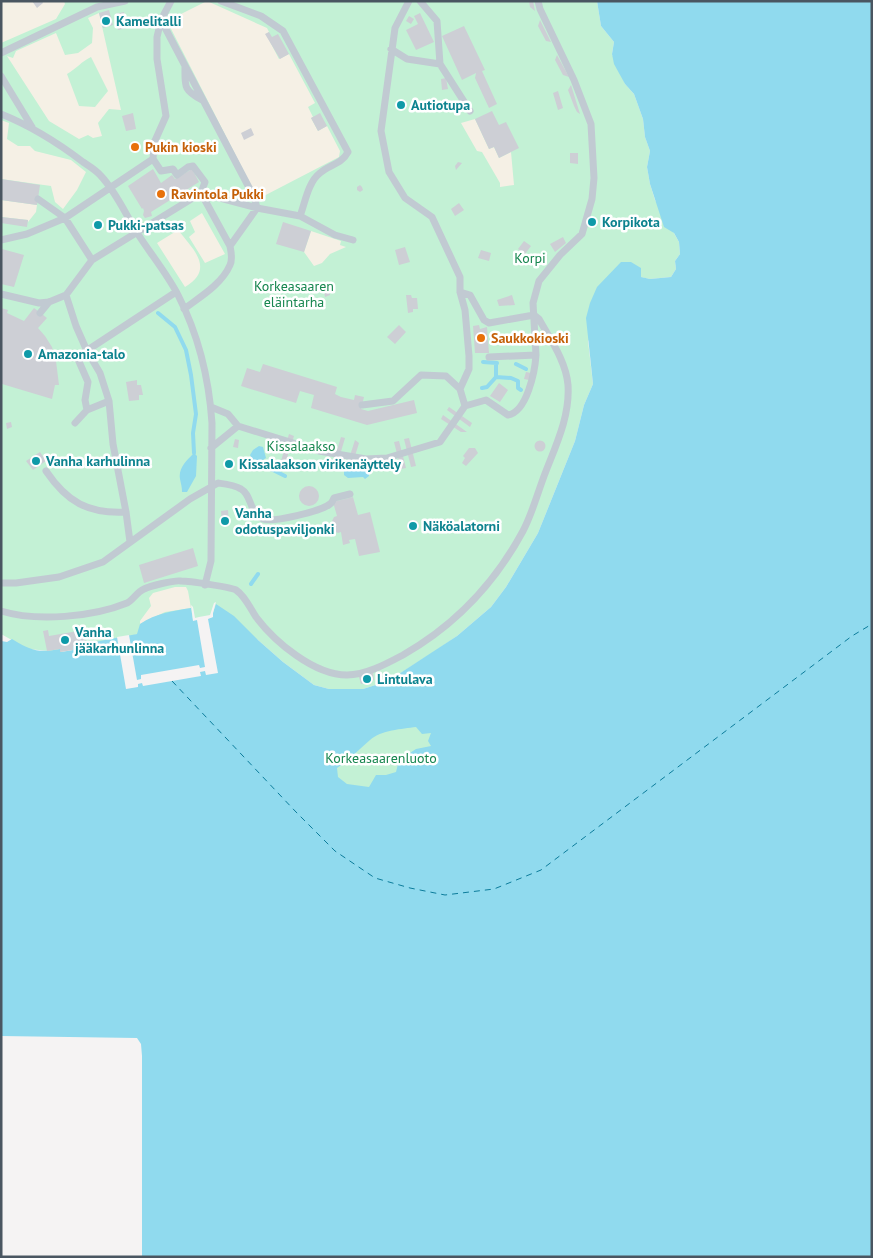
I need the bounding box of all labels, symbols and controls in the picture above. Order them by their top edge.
place label: Kamelitalli [116,12,182,30]
marker: Kamelitalli [100,15,112,27]
place label: Autiotupa [411,96,470,114]
marker: Autiotupa [395,99,407,111]
place label: Pukin kioski [145,138,217,156]
marker: Pukin kioski [129,141,141,153]
place label: Ravintola Pukki [171,185,264,203]
marker: Ravintola Pukki [155,188,167,200]
place label: Korpikota [602,213,660,231]
place label: Pukki-patsas [108,216,184,234]
marker: Korpikota [586,216,598,228]
marker: Pukki-patsas [92,219,104,231]
park label: Korpi [514,249,546,267]
park label: Korkeasaaren eläintarha [254,277,334,311]
place label: Saukkokioski [491,329,569,347]
marker: Saukkokioski [475,332,487,344]
place label: Amazonia-talo [38,345,126,363]
marker: Amazonia-talo [22,348,34,360]
park label: Kissalaakso [266,437,336,455]
place label: Vanha karhulinna [45,452,150,470]
marker: Vanha karhulinna [30,455,42,467]
place label: Kissalaakson virikenäyttely [239,455,401,473]
marker: Kissalaakson virikenäyttely [223,458,235,470]
place label: Vanha odotuspaviljonki [234,504,335,538]
marker: Vanha odotuspaviljonki [219,515,231,527]
place label: Näköalatorni [423,517,500,535]
marker: Näköalatorni [407,520,419,532]
place label: Vanha jääkarhunlinna [74,623,164,657]
marker: Vanha jääkarhunlinna [59,634,71,646]
place label: Lintulava [377,670,433,688]
marker: Lintulava [361,673,373,685]
park label: Korkeasaarenluoto [325,749,437,767]

